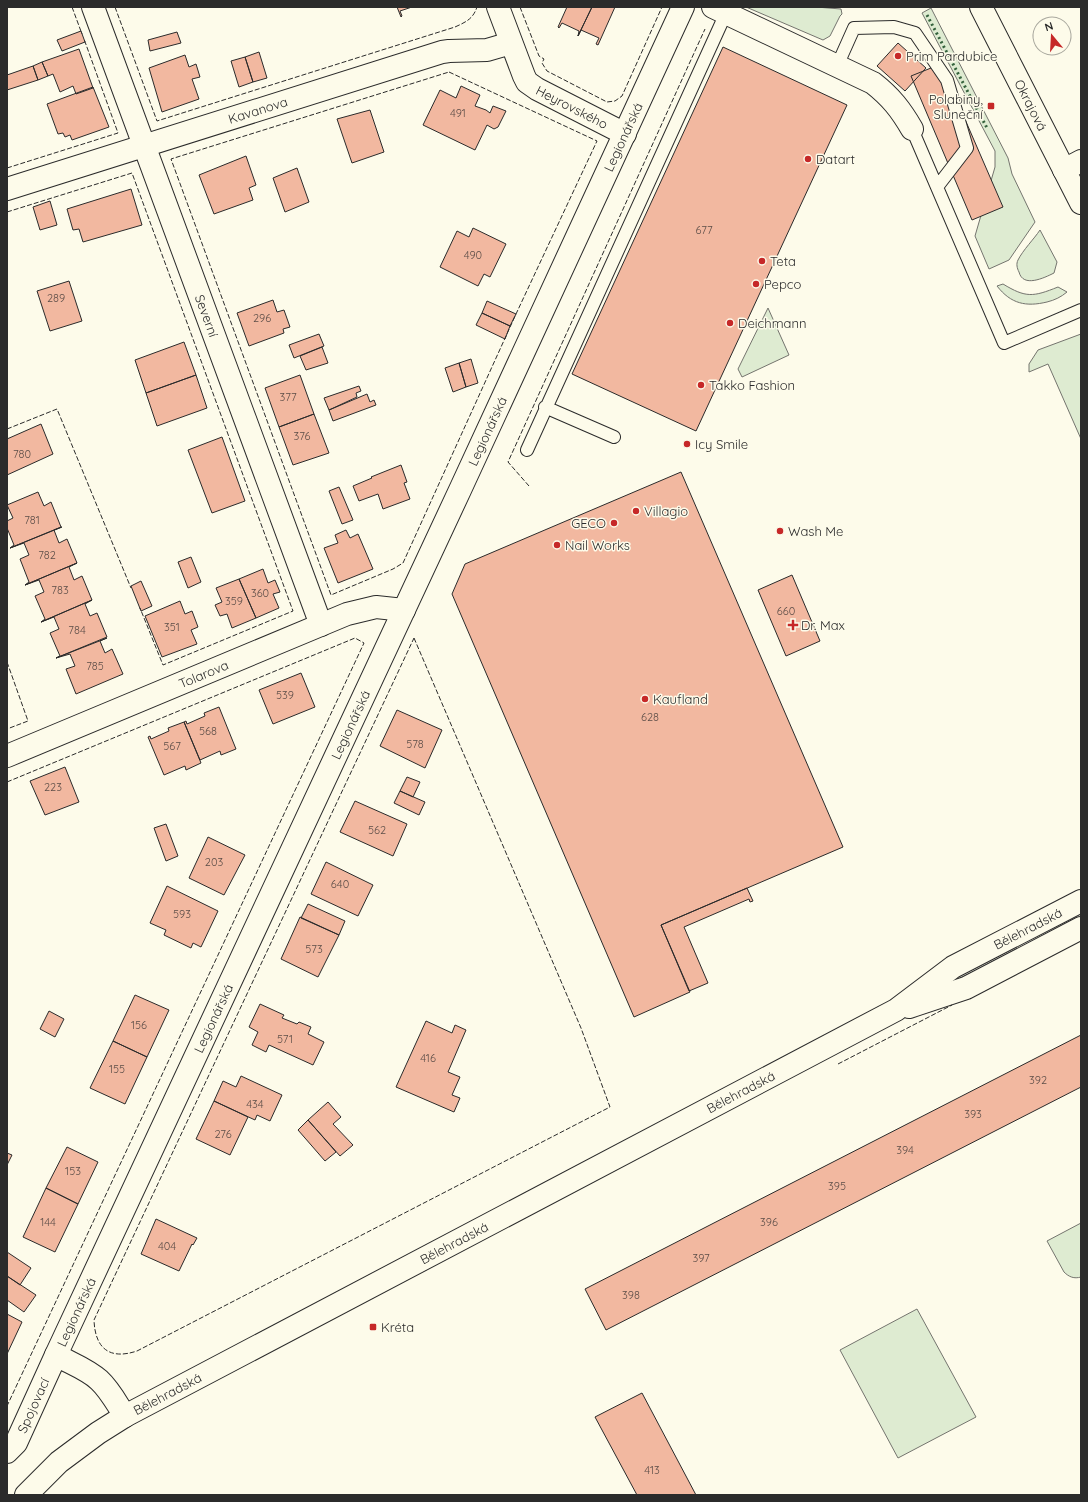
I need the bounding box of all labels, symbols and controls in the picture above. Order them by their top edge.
north arrow [1032,16,1072,56]
text: N [1043,19,1055,34]
place label: Prim Pardubice [906,48,997,64]
marker: Prim Pardubice [893,51,903,61]
street label: Okrajová [1011,77,1051,133]
street label: Heyrovského [533,82,611,132]
place label: Polabiny, Sluneční [929,91,983,122]
street label: Kavanova [226,93,290,127]
street label: Legionářská [600,100,646,174]
marker: Polabiny, Sluneční [986,101,996,111]
house number: 491 [450,106,466,120]
place label: Datart [816,151,855,167]
marker: Datart [803,154,813,164]
house number: 677 [695,223,713,237]
house number: 490 [464,248,482,262]
place label: Teta [770,253,796,269]
marker: Teta [757,256,767,266]
place label: Pepco [764,276,802,292]
marker: Pepco [751,279,761,289]
house number: 289 [47,291,65,305]
street label: Severní [192,292,222,339]
house number: 296 [253,311,271,325]
place label: Deichmann [738,315,806,331]
marker: Deichmann [725,318,735,328]
place label: Takko Fashion [709,377,795,393]
marker: Takko Fashion [696,380,706,390]
house number: 377 [279,390,297,404]
street label: Legionářská [464,394,510,468]
house number: 376 [294,429,311,443]
place label: Icy Smile [695,436,748,452]
marker: Icy Smile [682,439,692,449]
house number: 780 [13,447,31,461]
place label: Villagio [644,503,688,519]
marker: Villagio [631,506,641,516]
house number: 781 [24,513,40,527]
place label: GECO [571,515,606,531]
marker: GECO [609,518,619,528]
place label: Wash Me [788,523,843,539]
marker: Wash Me [775,526,785,536]
place label: Nail Works [565,537,630,553]
marker: Nail Works [552,540,562,550]
house number: 782 [38,548,56,562]
house number: 783 [51,583,69,597]
house number: 360 [251,586,269,600]
house number: 359 [225,594,243,608]
house number: 660 [777,604,795,618]
place label: Dr. Max [801,617,845,633]
house number: 351 [164,620,180,634]
marker: Dr. Max [788,620,798,630]
house number: 784 [68,623,86,637]
street label: Tolarova [176,656,231,691]
house number: 785 [86,659,104,673]
house number: 539 [276,688,294,702]
street label: Legionářská [327,688,373,762]
place label: Kaufland [653,691,708,707]
marker: Kaufland [640,694,650,704]
house number: 628 [641,710,659,724]
house number: 568 [199,724,217,738]
house number: 578 [406,737,424,751]
house number: 567 [163,739,181,753]
house number: 223 [44,780,62,794]
house number: 562 [368,823,386,837]
house number: 203 [205,855,223,869]
house number: 640 [331,877,349,891]
street label: Bělehradská [991,904,1065,953]
house number: 593 [173,907,191,921]
house number: 573 [305,942,323,956]
street label: Legionářská [190,981,236,1055]
house number: 156 [131,1018,147,1032]
house number: 571 [277,1032,293,1046]
house number: 416 [420,1051,436,1065]
house number: 155 [109,1062,125,1076]
street label: Bělehradská [704,1067,778,1116]
house number: 392 [1029,1073,1047,1087]
house number: 434 [246,1097,264,1111]
house number: 393 [964,1107,982,1121]
house number: 276 [214,1127,232,1141]
house number: 394 [896,1143,914,1157]
house number: 153 [65,1164,81,1178]
house number: 395 [828,1179,846,1193]
house number: 144 [40,1215,56,1229]
house number: 396 [760,1215,778,1229]
street label: Bělehradská [417,1218,491,1267]
house number: 404 [158,1239,176,1253]
house number: 397 [692,1251,710,1265]
street label: Legionářská [53,1275,99,1349]
house number: 398 [622,1288,640,1302]
place label: Kréta [381,1319,414,1335]
marker: Kréta [368,1322,378,1332]
street label: Bělehradská [130,1369,204,1418]
street label: Spojovací [14,1375,53,1435]
house number: 413 [644,1463,660,1477]

